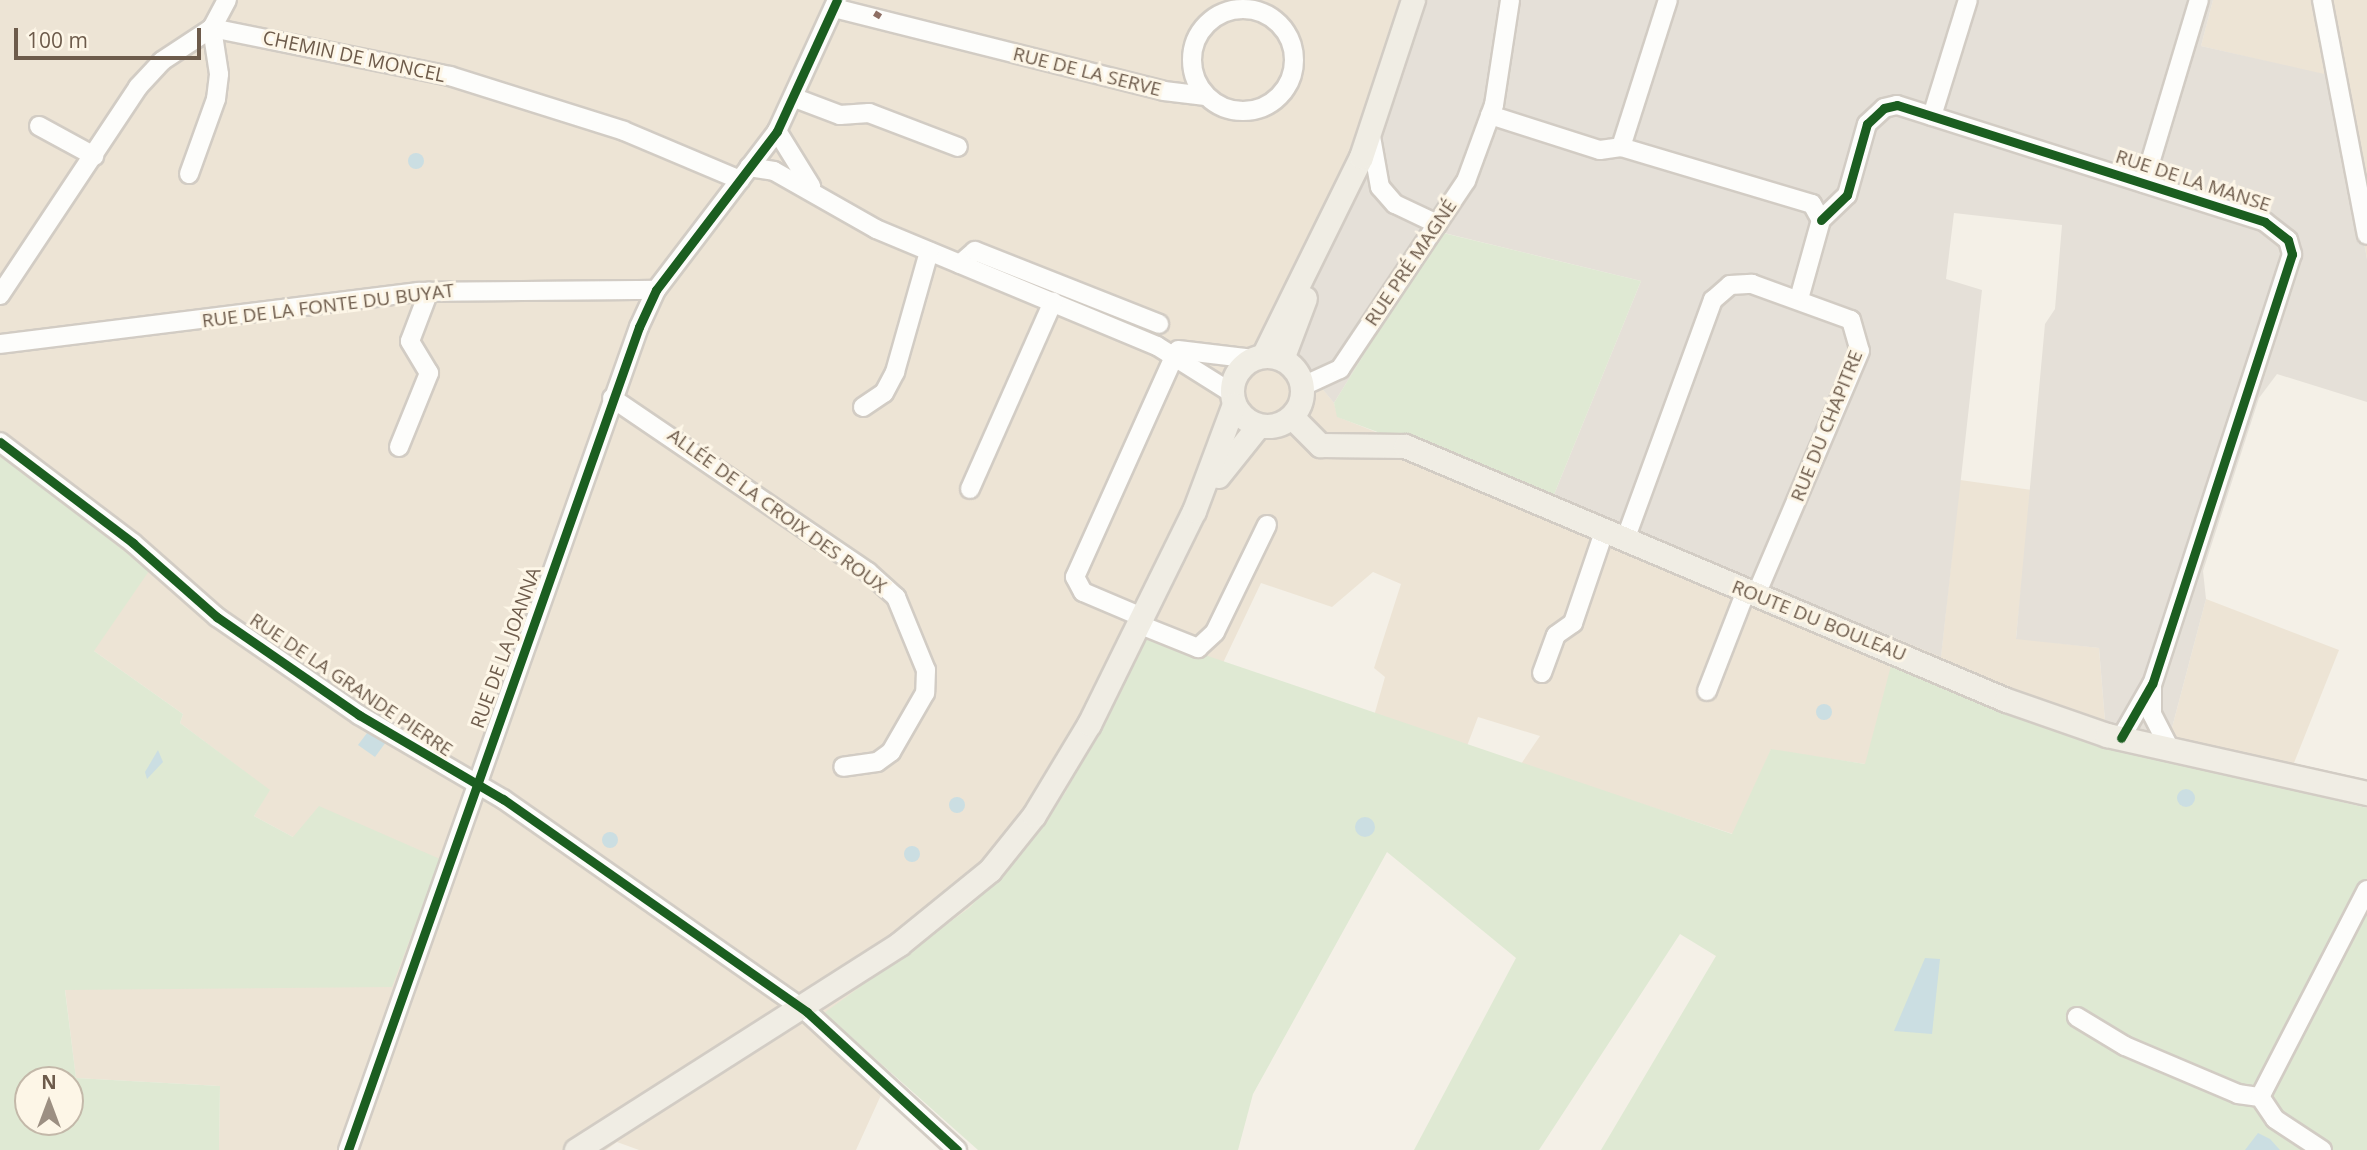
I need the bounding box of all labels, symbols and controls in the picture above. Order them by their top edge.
scale bar [18,14,205,58]
text: 100 m [27,26,88,54]
street label: CHEMIN DE MONCEL [261,27,447,87]
street label: RUE DE LA SERVE [1011,43,1163,101]
street label: RUE DE LA MANSE [2113,145,2273,217]
street label: RUE PRÉ MAGNÉ [1360,195,1462,331]
street label: RUE DE LA FONTE DU BUYAT [201,279,455,333]
street label: RUE DU CHAPITRE [1786,347,1868,505]
street label: ALLÉE DE LA CROIX DES ROUX [663,424,891,598]
street label: RUE DE LA JOANNA [466,564,546,732]
street label: ROUTE DU BOULEAU [1728,576,1910,666]
street label: RUE DE LA GRANDE PIERRE [245,609,457,761]
north arrow [14,1066,84,1136]
text: N [41,1069,57,1095]

